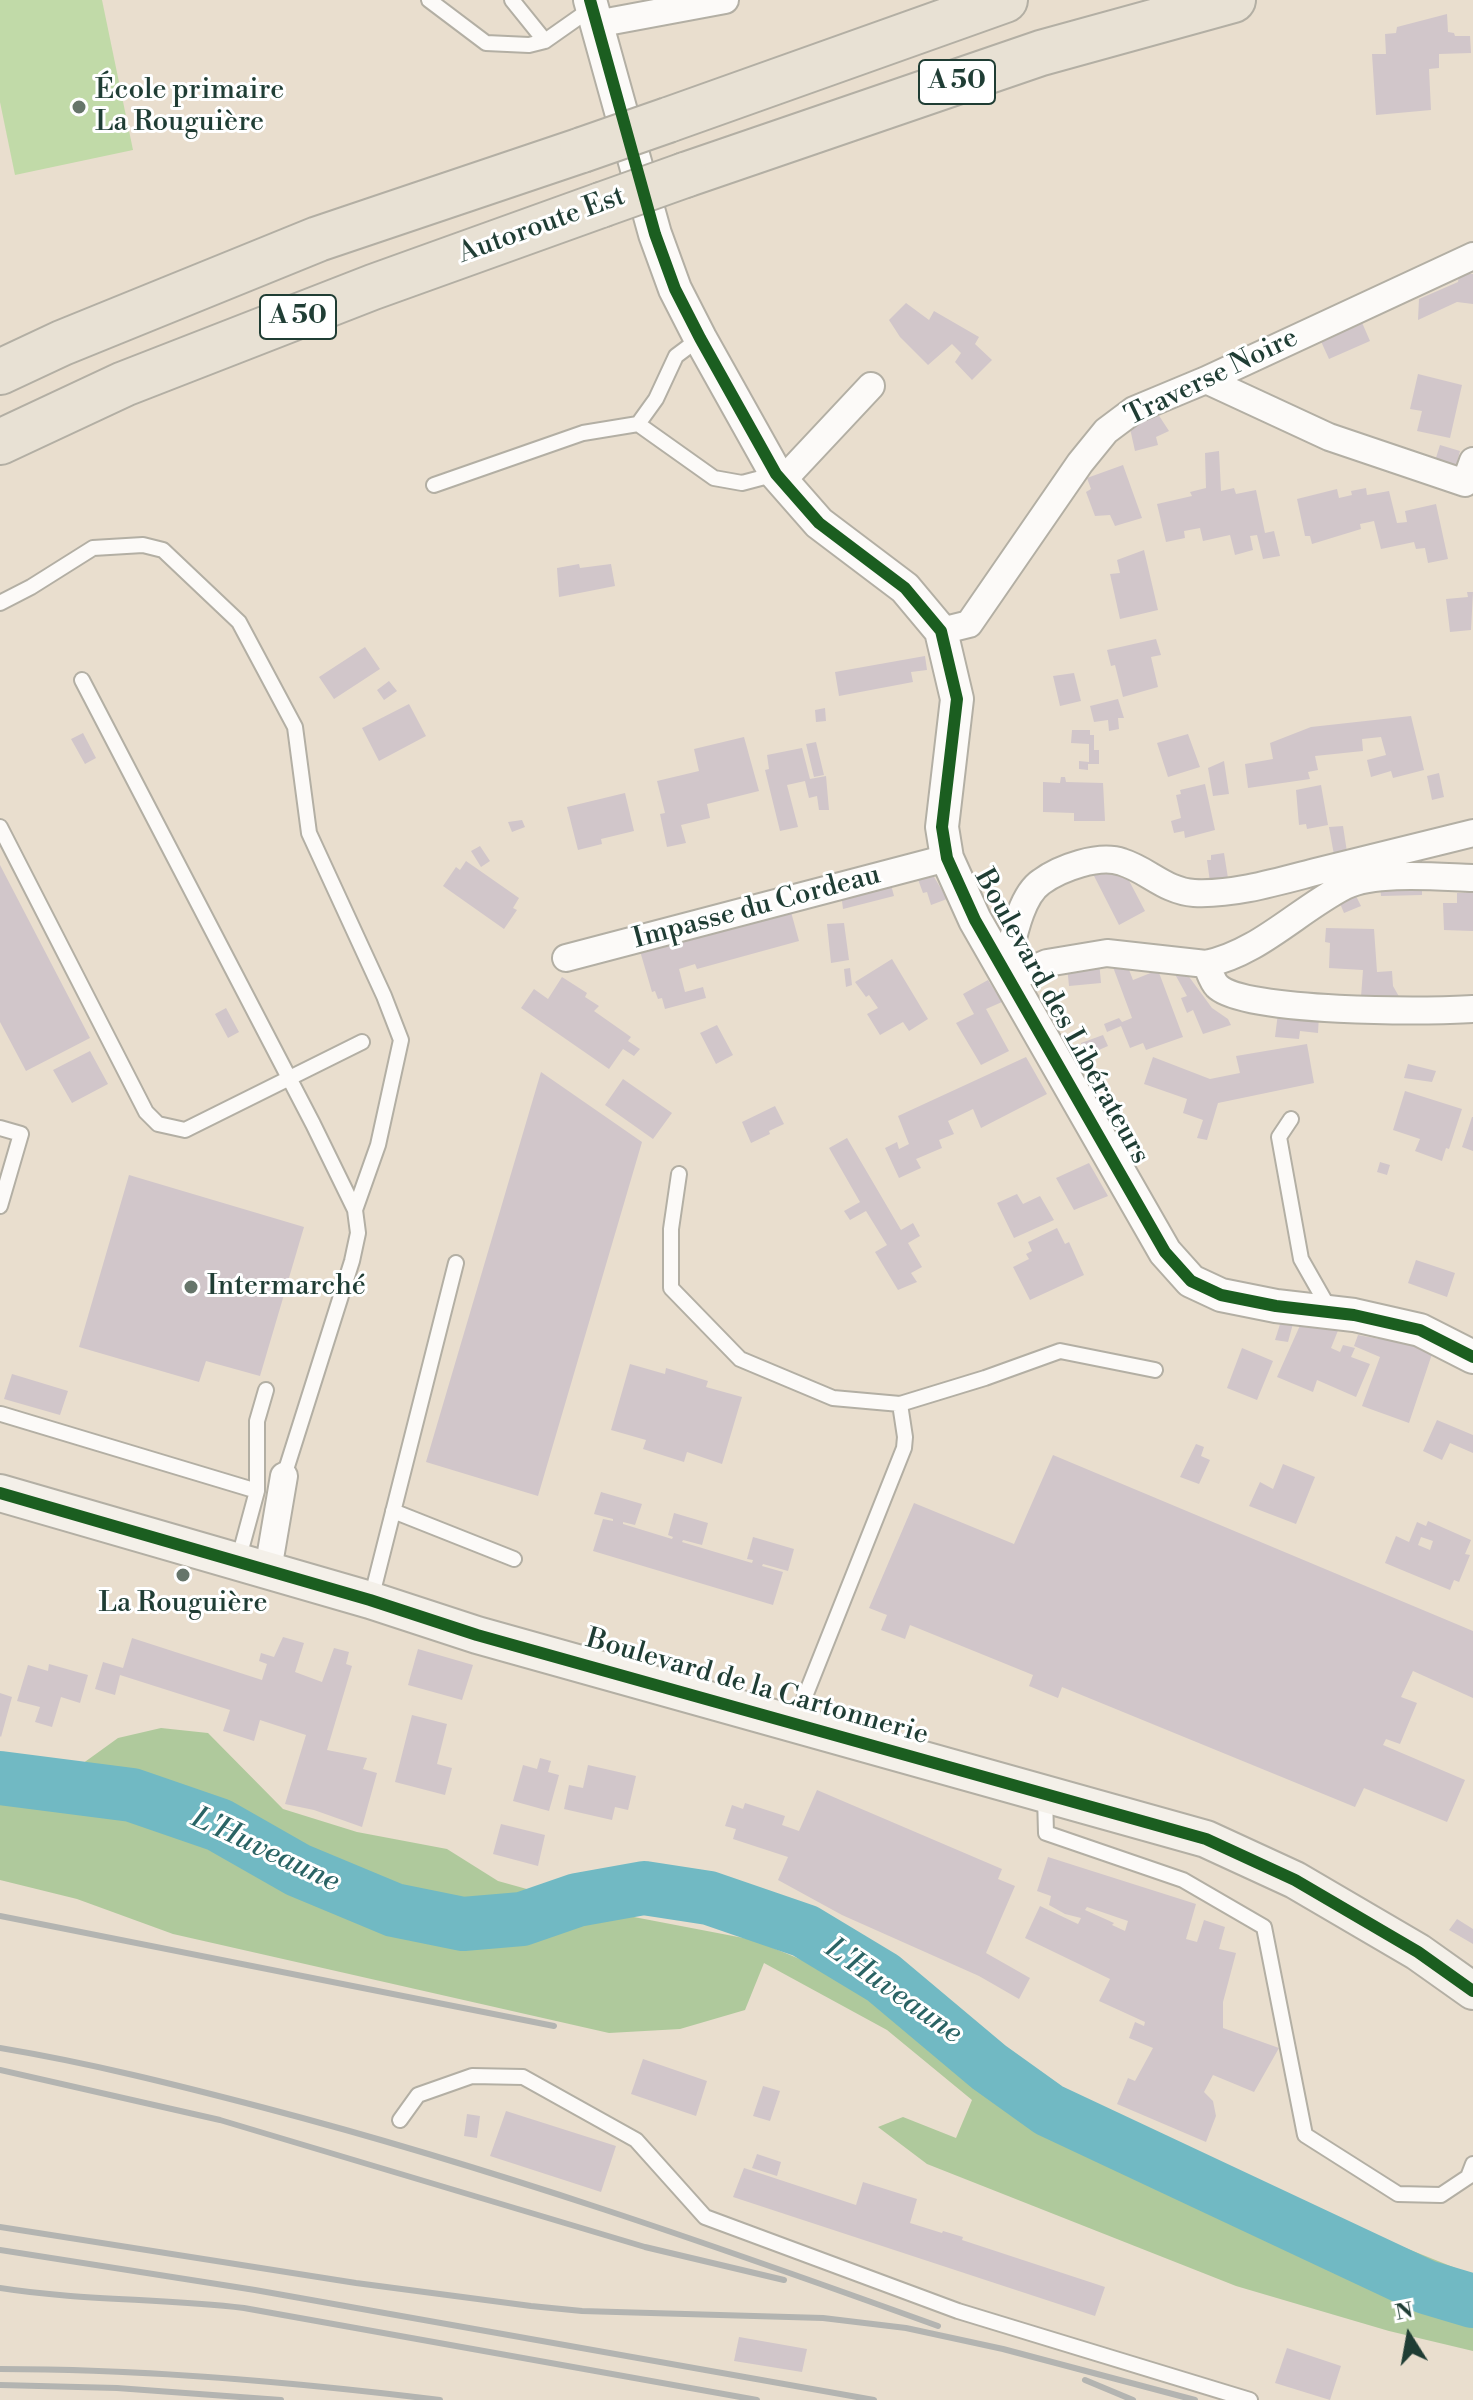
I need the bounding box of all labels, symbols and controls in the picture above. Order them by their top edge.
road number: A 50 [919,60,995,104]
place label: École primaire La Rouguière [95,74,284,140]
marker: École primaire La Rouguière [70,98,88,116]
street label: Autoroute Est [454,180,630,272]
road number: A 50 [260,295,336,339]
street label: Traverse Noire [1120,322,1304,434]
street label: Impasse du Cordeau [630,859,884,957]
street label: Boulevard des Libérateurs [966,864,1156,1170]
place label: Intermarché [207,1270,366,1304]
marker: Intermarché [182,1278,200,1296]
marker: La Rouguière [174,1566,192,1584]
place label: La Rouguière [98,1587,268,1621]
street label: Boulevard de la Cartonnerie [582,1623,932,1753]
water label: L'Huveaune [185,1801,345,1901]
water label: L'Huveaune [818,1932,968,2052]
north arrow [1369,2296,1449,2376]
text: N [1393,2297,1415,2327]

